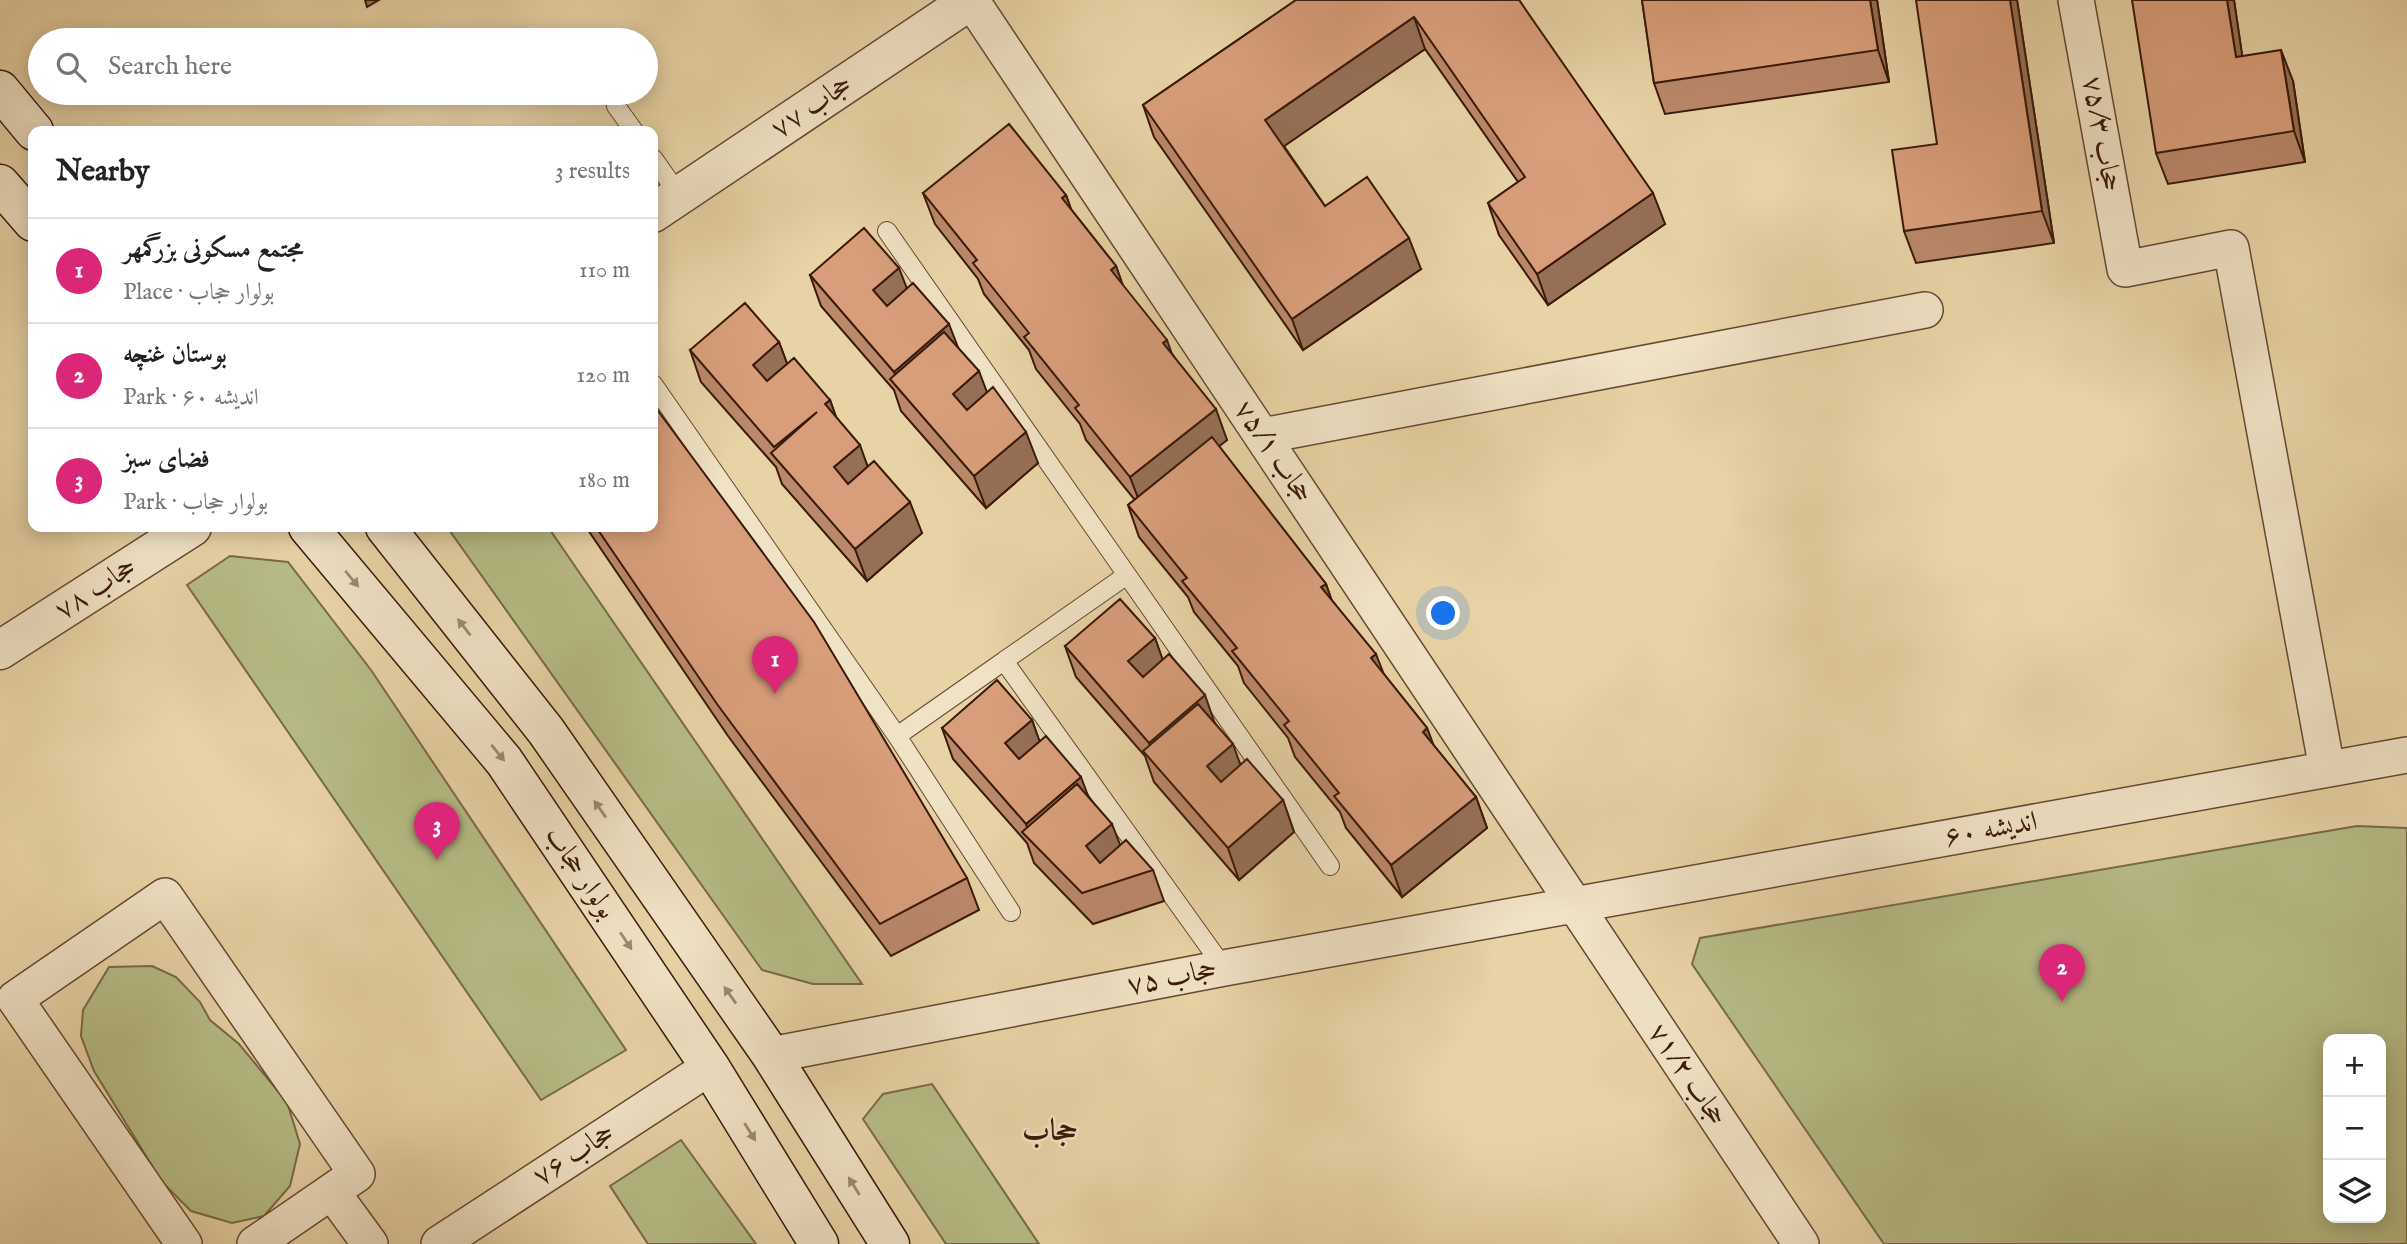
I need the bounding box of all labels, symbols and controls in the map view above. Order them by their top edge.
search box [28,28,658,105]
icon: search [52,48,90,86]
text: Search here [108,50,232,83]
street label: حجاب ۷۷ [764,67,860,147]
street label: حجاب ۷۵/۳ [2074,73,2128,195]
text: Nearby [56,153,149,191]
text: 3 results [555,157,630,186]
text: مجتمع مسکونی بزرگمهر [123,233,304,266]
text: 1 [75,256,83,285]
text: 110 m [579,256,630,285]
text: Place · بولوار حجاب [123,278,274,307]
text: بوستان غنچه [123,338,227,371]
text: 2 [74,361,84,390]
text: 120 m [577,361,630,390]
text: Park · اندیشه ۶۰ [123,383,259,412]
street label: حجاب ۷۵/۱ [1226,394,1320,510]
text: فضای سبز [123,443,210,476]
text: 3 [75,466,83,495]
text: 180 m [578,466,630,495]
text: Park · بولوار حجاب [123,488,268,517]
street label: حجاب ۷۸ [48,550,144,628]
one-way arrow [344,570,359,588]
your location [1426,596,1460,630]
one-way arrow [456,618,471,636]
pin: 1 [752,636,798,694]
one-way arrow [490,744,505,762]
one-way arrow [593,800,607,818]
pin: 3 [414,802,460,860]
street label: اندیشه ۶۰ [1942,805,2040,855]
street label: بولوار حجاب [536,820,624,926]
one-way arrow [619,932,632,951]
pin: 2 [2039,944,2085,1002]
street label: حجاب ۷۵ [1124,952,1220,1004]
one-way arrow [724,986,737,1005]
street label: حجاب ۷۱/۲ [1640,1017,1734,1133]
map controls [2323,1034,2386,1223]
button: + [2323,1034,2386,1097]
button: − [2323,1097,2386,1160]
district label: حجاب [1022,1113,1078,1151]
street label: حجاب ۷۶ [526,1116,622,1194]
one-way arrow [744,1122,756,1141]
button: layers [2323,1160,2386,1223]
one-way arrow [847,1177,860,1196]

